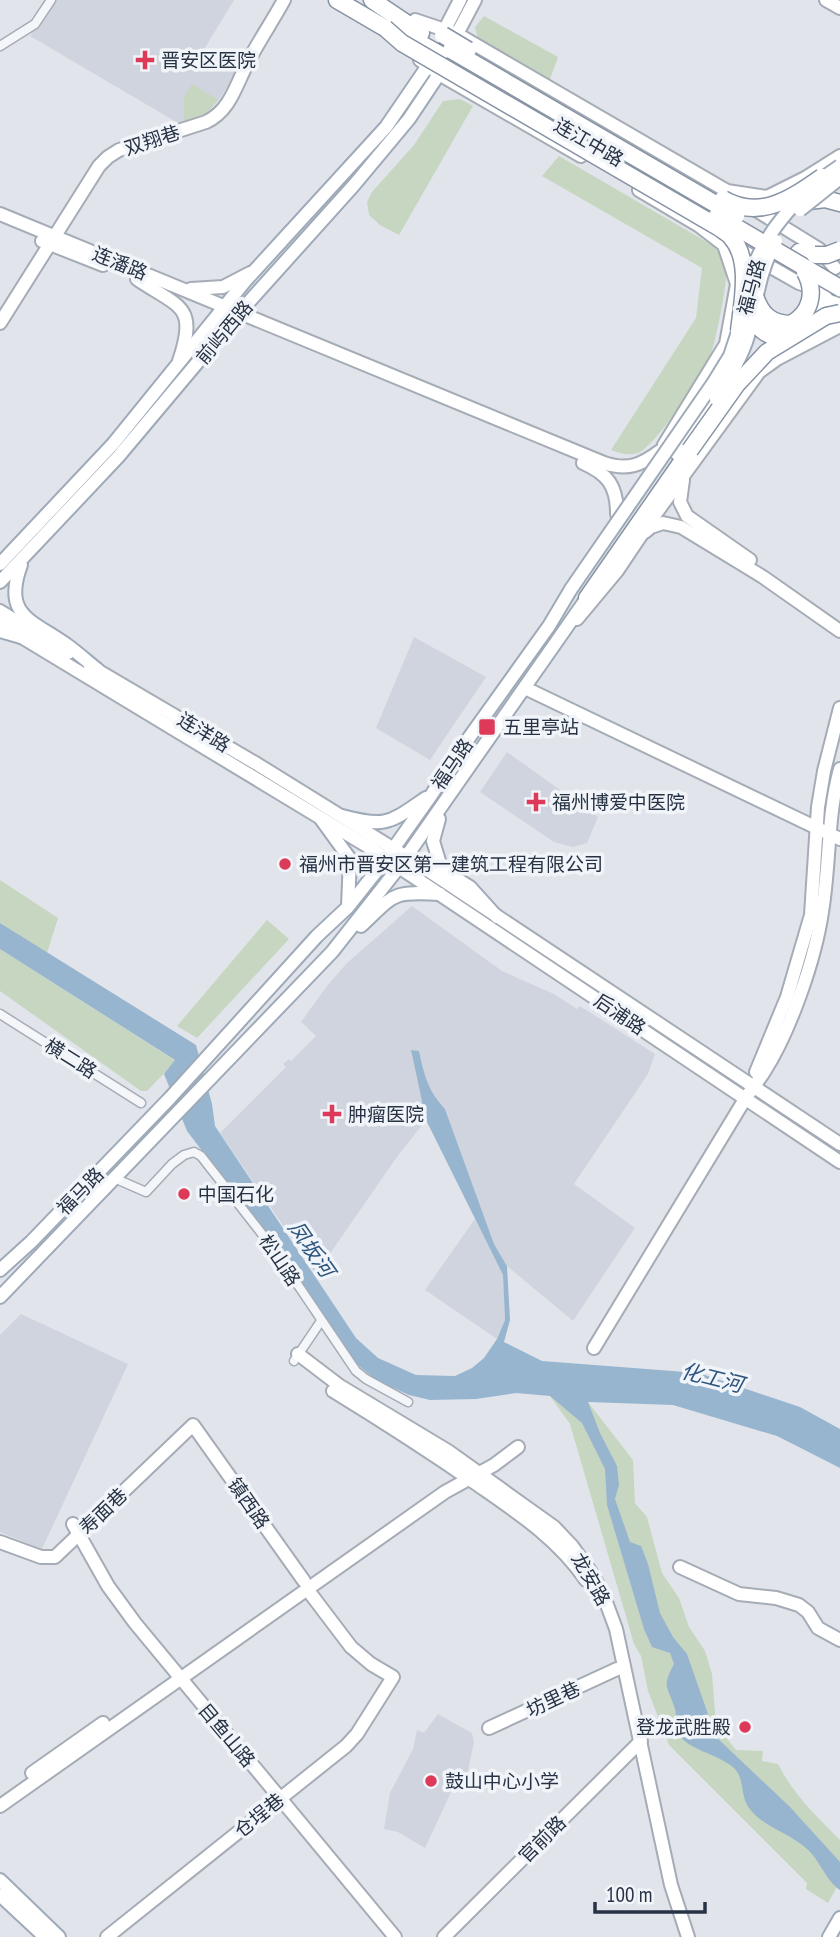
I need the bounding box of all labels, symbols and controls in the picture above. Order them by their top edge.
place label: 晋安区医院 [161,48,256,72]
marker: 晋安区医院 [135,50,155,70]
street label: 连江中路 [550,113,628,171]
street label: 双翔巷 [121,120,183,160]
street label: 连潘路 [89,241,151,285]
street label: 福马路 [732,256,770,318]
street label: 前屿西路 [190,295,258,369]
street label: 连洋路 [173,707,235,757]
place label: 五里亭站 [503,715,579,739]
marker: 五里亭站 [477,717,497,737]
street label: 福马路 [426,734,478,794]
place label: 福州博爱中医院 [552,790,685,814]
marker: 福州博爱中医院 [526,792,546,812]
place label: 福州市晋安区第一建筑工程有限公司 [299,852,603,876]
marker: 福州市晋安区第一建筑工程有限公司 [277,856,293,872]
street label: 后浦路 [590,988,650,1040]
street label: 横二路 [40,1033,102,1083]
place label: 肿瘤医院 [348,1102,424,1126]
marker: 肿瘤医院 [322,1104,342,1124]
street label: 福马路 [52,1162,108,1220]
place label: 中国石化 [198,1182,274,1206]
marker: 中国石化 [176,1186,192,1202]
water label: 凤坂河 [282,1215,343,1286]
street label: 松山路 [254,1230,306,1290]
water label: 化工河 [678,1357,750,1399]
street label: 镇西路 [223,1473,275,1533]
street label: 寿面巷 [74,1483,132,1539]
street label: 龙安路 [566,1548,616,1610]
street label: 坊里巷 [522,1676,584,1722]
street label: 目鱼山路 [193,1698,261,1772]
place label: 登龙武胜殿 [636,1715,731,1739]
marker: 登龙武胜殿 [737,1719,753,1735]
place label: 鼓山中心小学 [445,1769,559,1793]
marker: 鼓山中心小学 [423,1773,439,1789]
street label: 仓埕巷 [229,1788,289,1842]
street label: 官前路 [513,1810,571,1868]
scale bar [595,1870,705,1914]
text: 100 m [606,1881,652,1908]

